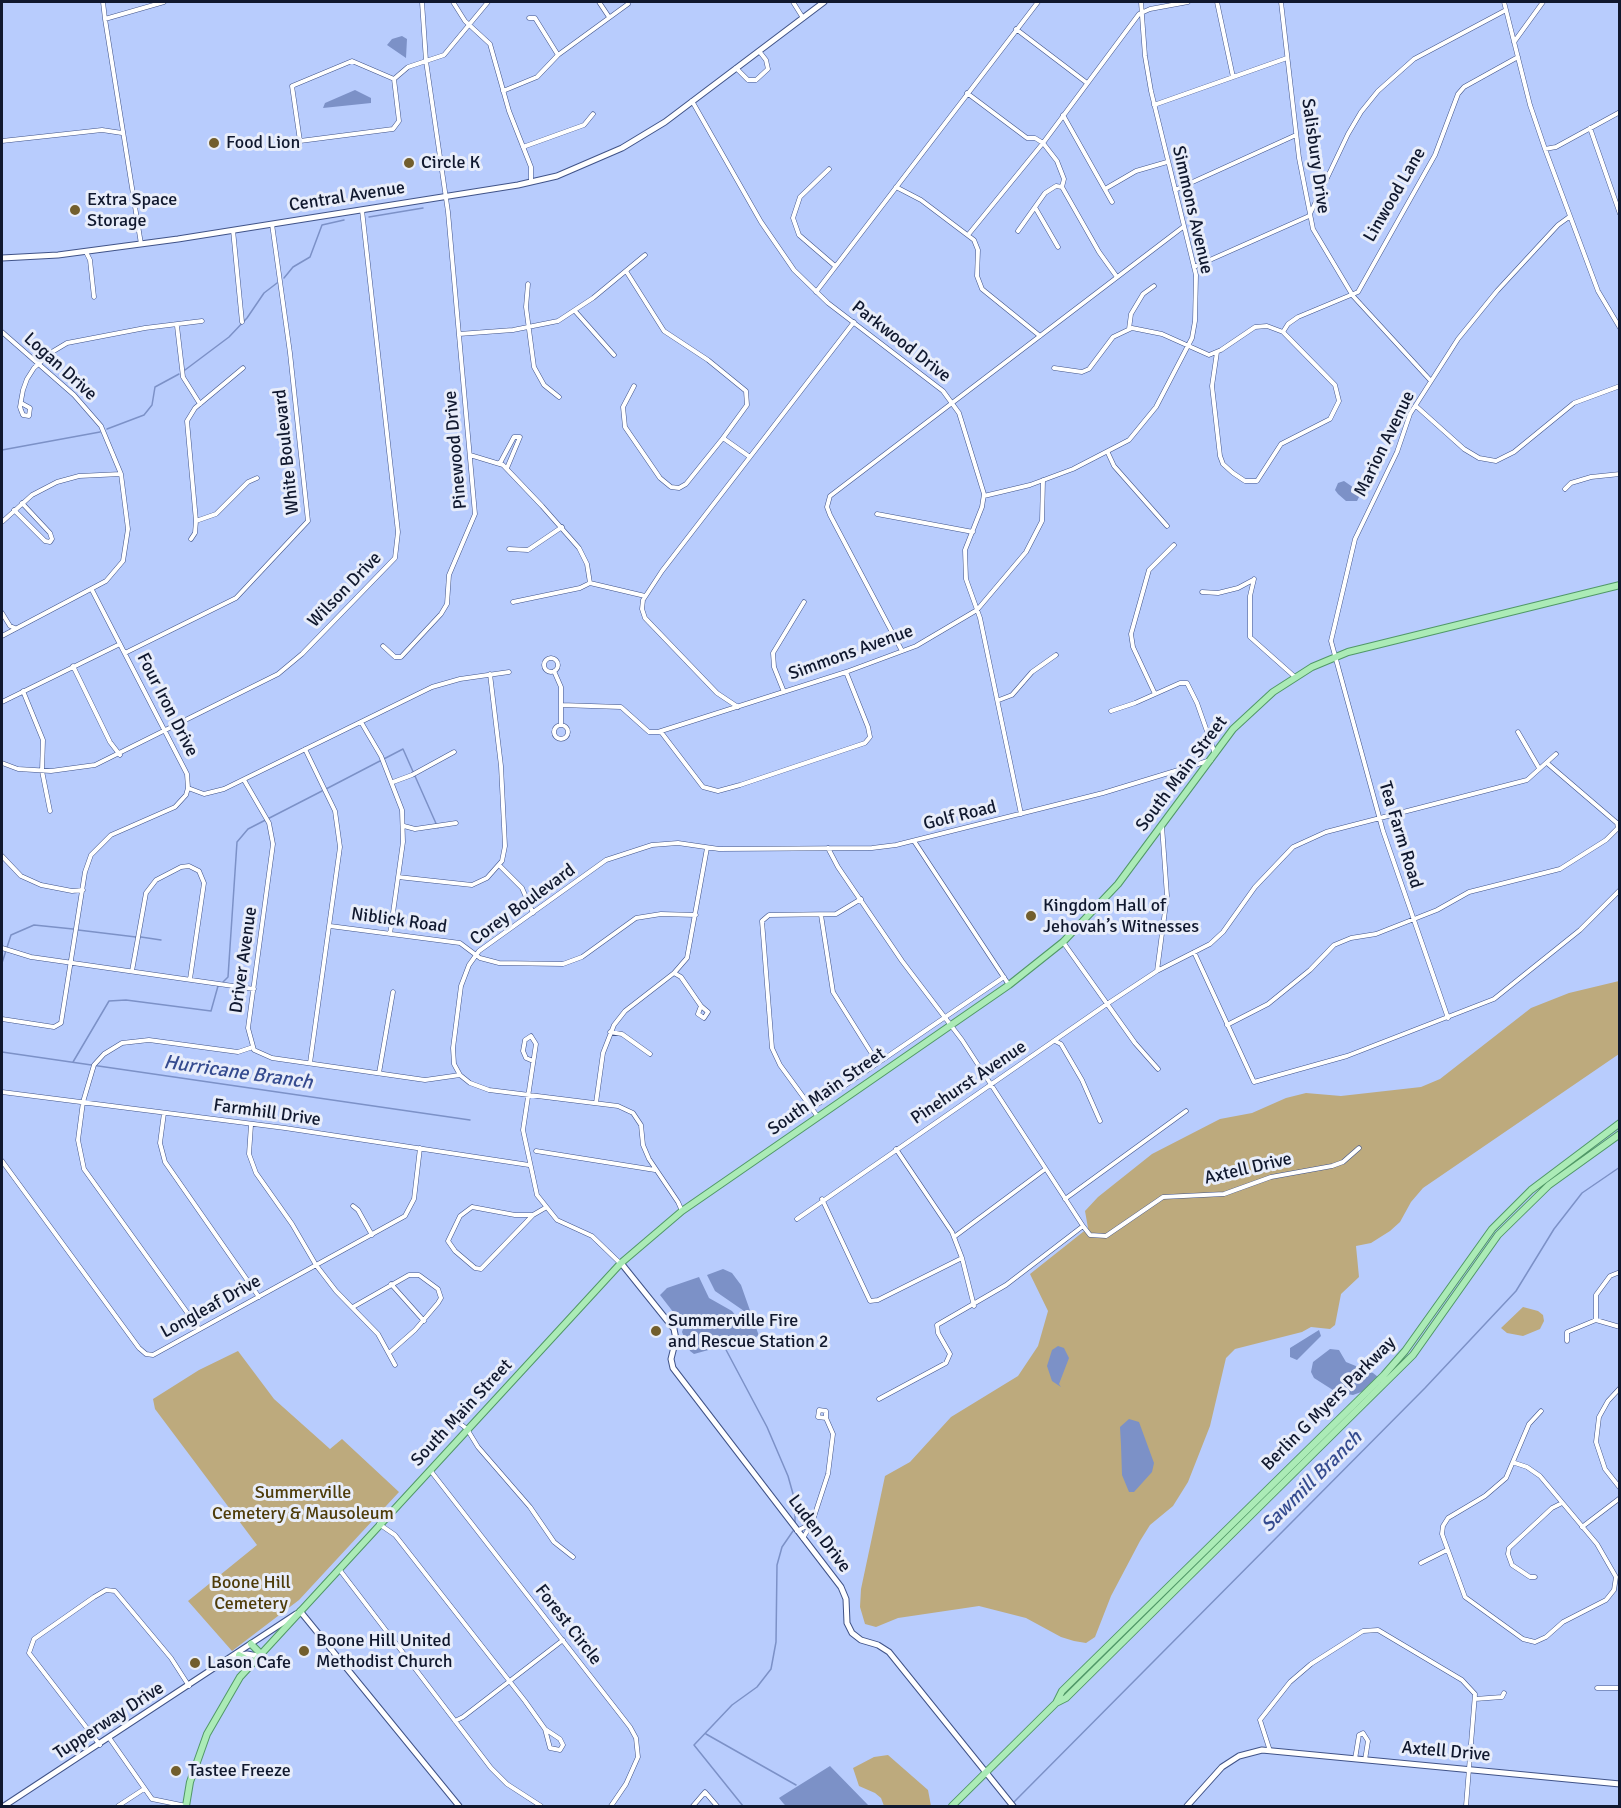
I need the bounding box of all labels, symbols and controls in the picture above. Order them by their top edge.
street label: Salisbury Drive [1296,97,1334,215]
place label: Food Lion [226,132,300,154]
marker: Food Lion [207,136,221,150]
street label: Simmons Avenue [1167,144,1217,276]
street label: Linwood Lane [1359,144,1431,246]
place label: Circle K [421,152,480,174]
marker: Circle K [402,156,416,170]
street label: Central Avenue [288,177,406,217]
place label: Extra Space Storage [87,189,177,232]
marker: Extra Space Storage [68,203,82,217]
street label: Parkwood Drive [847,297,955,387]
street label: Logan Drive [19,329,101,405]
street label: White Boulevard [270,388,304,516]
street label: Marion Avenue [1350,388,1420,500]
street label: Pinewood Drive [440,390,472,510]
street label: Wilson Drive [304,548,386,632]
street label: Simmons Avenue [786,620,916,686]
street label: Four Iron Drive [132,649,202,761]
street label: South Main Street [1132,712,1232,836]
street label: Tea Farm Road [1373,779,1427,891]
street label: Golf Road [921,796,999,836]
street label: Corey Boulevard [466,860,580,950]
place label: Kingdom Hall of Jehovah’s Witnesses [1043,895,1199,938]
street label: Niblick Road [350,904,448,938]
street label: Driver Avenue [226,905,262,1015]
marker: Kingdom Hall of Jehovah’s Witnesses [1024,909,1038,923]
street label: Pinehurst Avenue [907,1036,1031,1130]
street label: South Main Street [764,1043,890,1141]
water label: Hurricane Branch [162,1051,314,1095]
street label: Farmhill Drive [212,1095,322,1131]
street label: Axtell Drive [1202,1148,1294,1190]
street label: Longleaf Drive [157,1271,265,1343]
place label: Summerville Fire and Rescue Station 2 [668,1310,829,1352]
marker: Summerville Fire and Rescue Station 2 [649,1324,663,1338]
street label: Berlin G Myers Parkway [1257,1332,1401,1476]
street label: South Main Street [407,1355,517,1471]
water label: Sawmill Branch [1256,1426,1368,1538]
park label: Summerville Cemetery & Mausoleum [212,1482,394,1524]
street label: Luden Drive [783,1491,855,1577]
park label: Boone Hill Cemetery [211,1572,291,1614]
street label: Forest Circle [530,1580,606,1670]
place label: Boone Hill United Methodist Church [316,1630,453,1672]
marker: Boone Hill United Methodist Church [297,1644,311,1658]
place label: Lason Cafe [207,1652,291,1674]
marker: Lason Cafe [188,1656,202,1670]
street label: Tupperway Drive [50,1677,168,1765]
street label: Axtell Drive [1401,1737,1491,1767]
place label: Tastee Freeze [188,1760,291,1782]
marker: Tastee Freeze [169,1764,183,1778]

